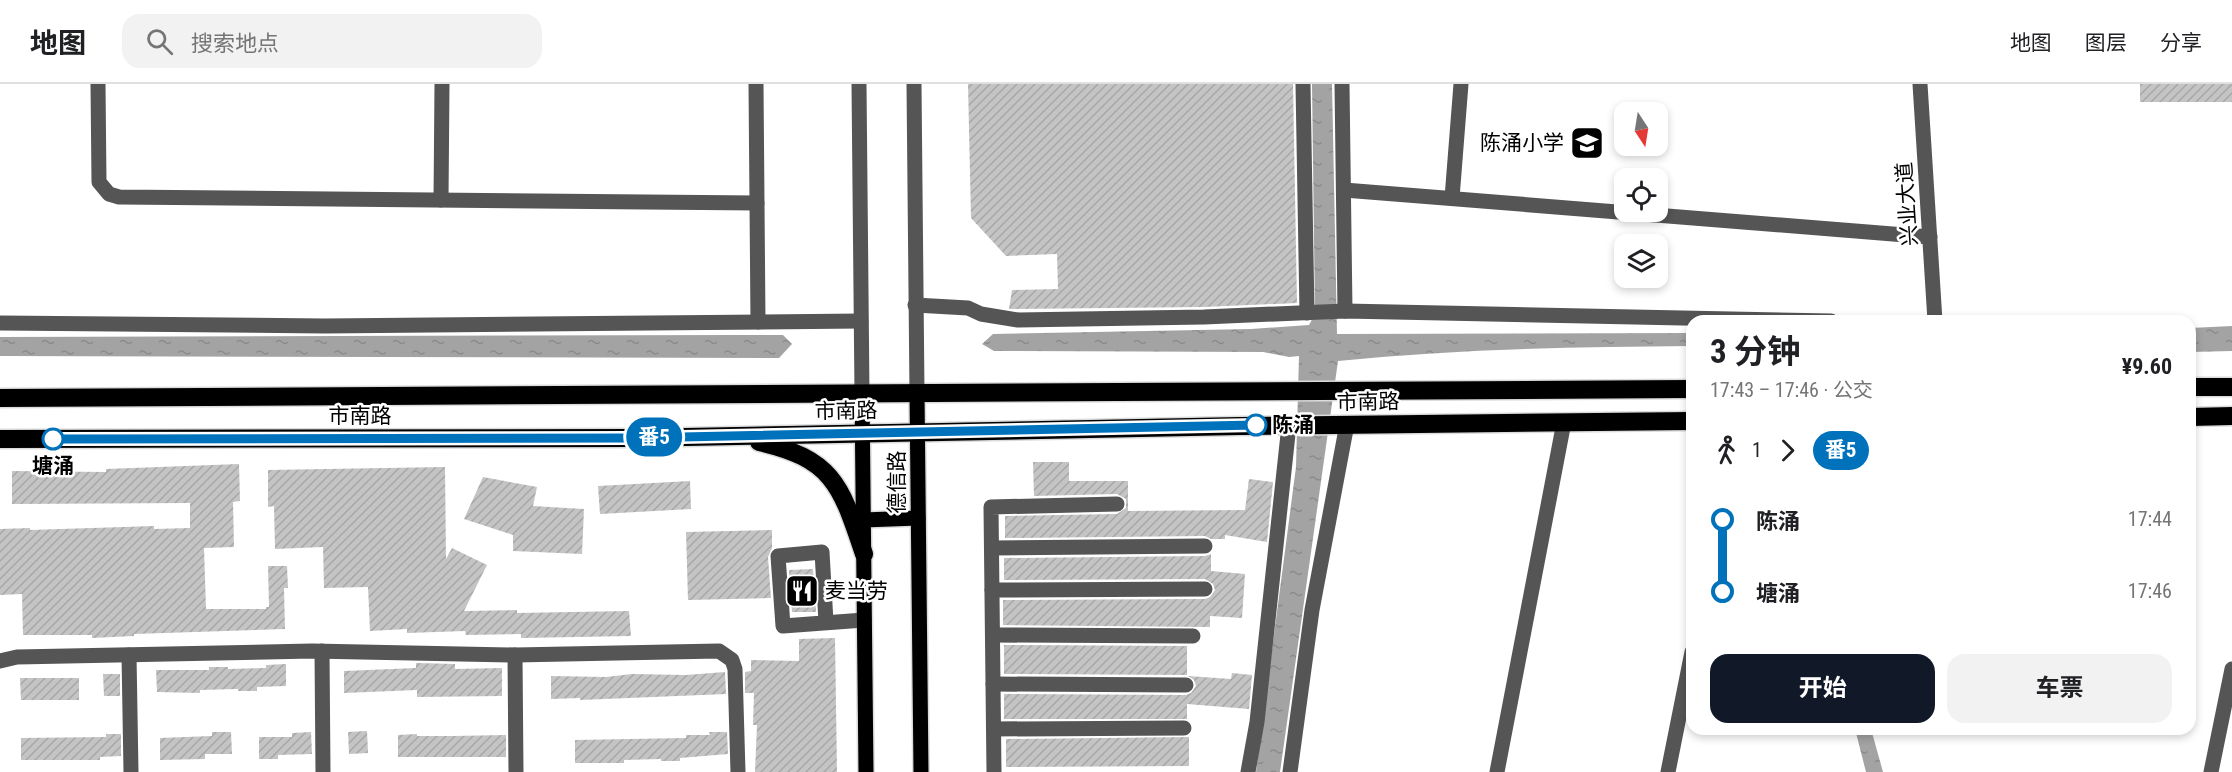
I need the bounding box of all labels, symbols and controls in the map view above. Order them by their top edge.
search box [122,14,542,68]
icon: search [143,25,176,58]
text: 地图 [30,27,86,60]
text: 搜索地点 [191,31,279,56]
text: 地图 [2010,31,2052,55]
text: 图层 [2085,31,2127,55]
text: 分享 [2160,31,2202,55]
north arrow [1614,102,1668,156]
map controls [1614,102,1668,288]
school or university icon: 陈涌小学 [1569,125,1605,161]
place label: 陈涌小学 [1480,131,1564,155]
street label: 兴业大道 [1892,161,1922,247]
button: locate [1614,168,1668,222]
button: layers [1614,234,1668,288]
text: 3 分钟 [1710,332,1800,371]
text: ¥9.60 [2122,354,2172,379]
text: 17:43 – 17:46 · 公交 [1710,378,1873,402]
street label: 市南路 [1336,389,1400,415]
street label: 市南路 [814,398,878,424]
street label: 市南路 [329,404,392,428]
place label: 陈涌 [1272,413,1314,437]
marker: 陈涌 [1245,414,1267,436]
line badge: 番5 [627,418,681,456]
text: 番5 [638,425,670,449]
marker: 塘涌 [42,428,64,450]
icon: walk [1710,434,1743,467]
icon: forward [1771,434,1804,467]
text: 1 [1752,438,1762,462]
text: 番5 [1825,438,1857,462]
street label: 德信路 [885,451,909,514]
place label: 塘涌 [32,454,74,478]
text: 17:44 [2128,507,2172,531]
text: 陈涌 [1756,509,1800,534]
restaurant icon: 麦当劳 [784,573,820,609]
place label: 麦当劳 [825,579,888,603]
text: 17:46 [2128,579,2172,603]
text: 塘涌 [1756,581,1800,606]
button: 开始 [1710,654,1935,723]
button: 车票 [1947,654,2172,723]

